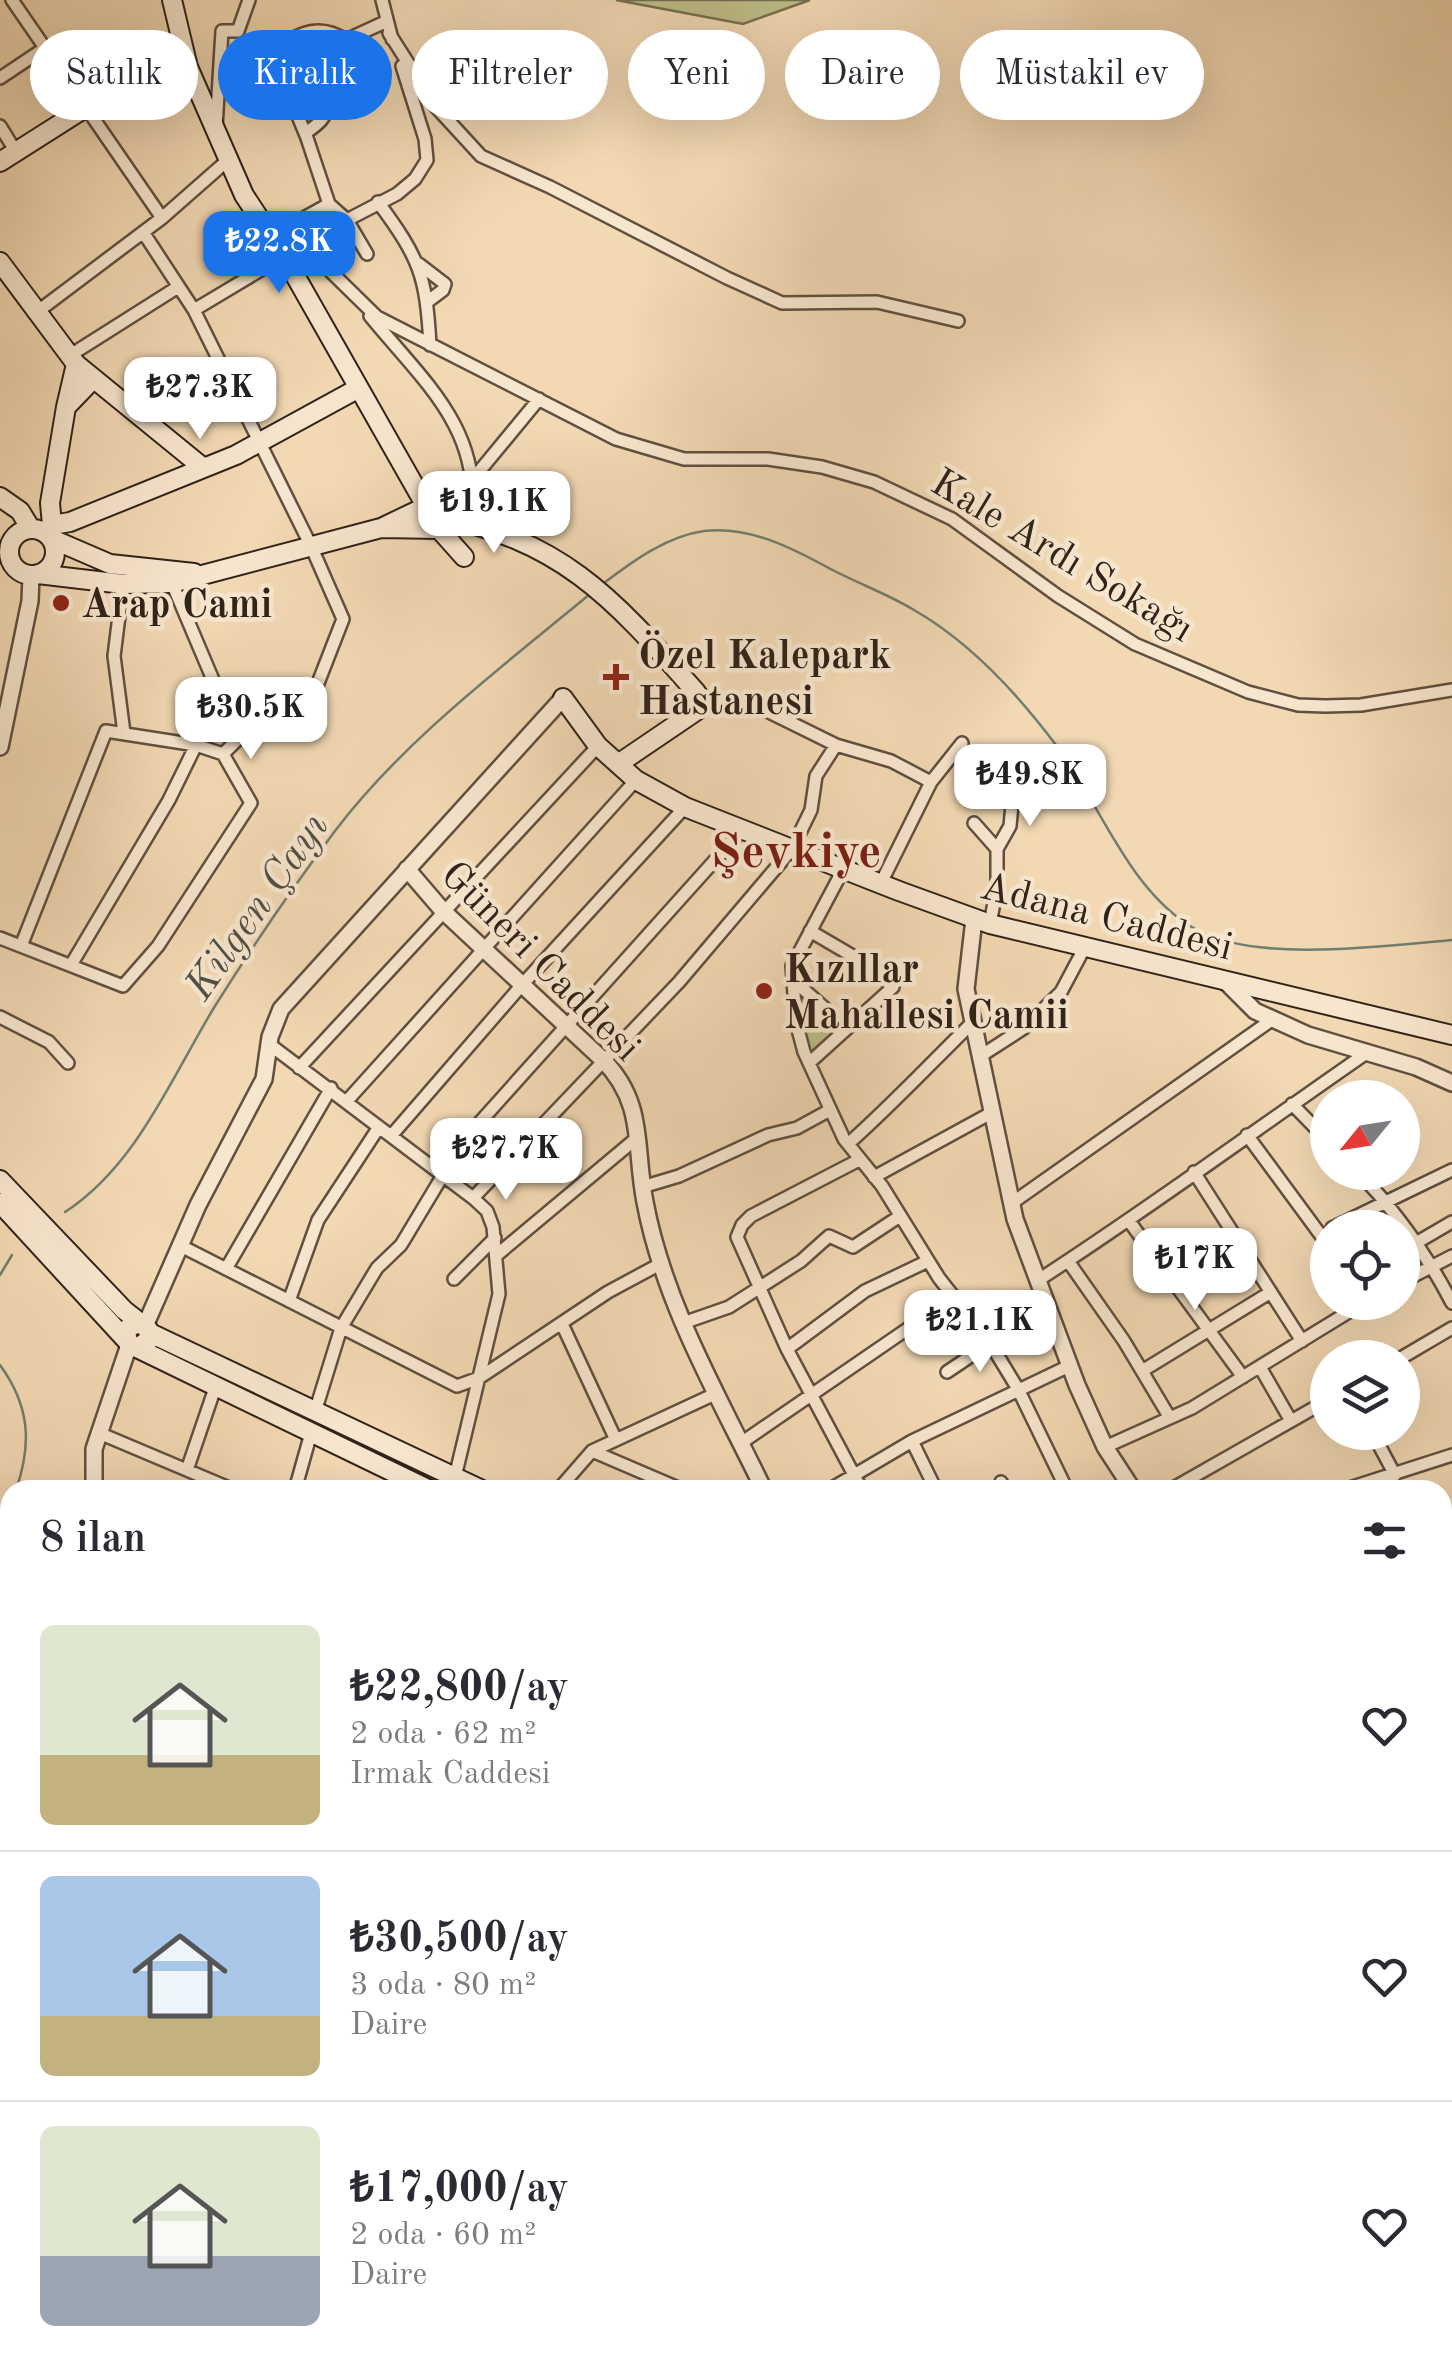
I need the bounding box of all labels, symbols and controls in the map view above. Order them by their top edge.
chip: Satılık [30,30,198,120]
chip: Kiralık [218,30,392,120]
chip: Filtreler [412,30,608,120]
chip: Yeni [628,30,765,120]
chip: Daire [785,30,940,120]
chip: Müstakil ev [960,30,1204,120]
pin: ₺22.8K [198,211,360,296]
text: ₺22.8K [225,227,333,259]
pin: ₺27.3K [119,357,281,442]
text: ₺27.3K [146,373,254,405]
street label: Kale Ardı Sokağı [923,464,1199,651]
pin: ₺19.1K [413,471,575,556]
text: ₺19.1K [440,487,548,519]
place label: Arap Cami [81,587,272,627]
marker: Arap Cami [50,592,72,614]
place label: Özel Kalepark Hastanesi [638,630,891,724]
marker: Özel Kalepark Hastanesi [603,664,629,690]
pin: ₺30.5K [170,677,332,762]
text: ₺30.5K [197,693,305,725]
pin: ₺49.8K [949,744,1111,829]
text: ₺49.8K [976,760,1084,792]
water label: Kilgen Çayı [178,806,338,1009]
district label: Şevkiye [710,829,882,879]
street label: Güneri Caddesi [432,856,646,1070]
street label: Adana Caddesi [976,868,1236,970]
place label: Kızıllar Mahallesi Camii [784,952,1069,1038]
marker: Kızıllar Mahallesi Camii [753,980,775,1002]
north arrow [1310,1080,1420,1190]
map controls [1310,1080,1420,1450]
pin: ₺27.7K [425,1118,587,1203]
text: ₺27.7K [452,1134,560,1166]
button: locate [1310,1210,1420,1320]
pin: ₺17K [1136,1228,1254,1313]
text: ₺17K [1155,1244,1235,1276]
pin: ₺21.1K [899,1290,1061,1375]
text: ₺21.1K [926,1306,1034,1338]
button: layers [1310,1340,1420,1450]
icon: filters [1357,1513,1412,1568]
text: 8 ilan [40,1519,146,1561]
icon: home [120,1665,240,1785]
text: ₺22,800/ay [350,1668,569,1710]
icon: heart [1357,1698,1412,1753]
text: 2 oda · 62 m² [350,1719,536,1751]
text: Irmak Caddesi [350,1759,550,1791]
icon: home [120,1916,240,2036]
text: ₺30,500/ay [350,1919,569,1961]
icon: heart [1357,1949,1412,2004]
text: 3 oda · 80 m² [350,1970,536,2002]
text: Daire [350,2010,427,2042]
icon: home [120,2166,240,2286]
text: ₺17,000/ay [350,2169,569,2211]
icon: heart [1357,2199,1412,2254]
text: 2 oda · 60 m² [350,2220,536,2252]
text: Daire [350,2260,427,2292]

